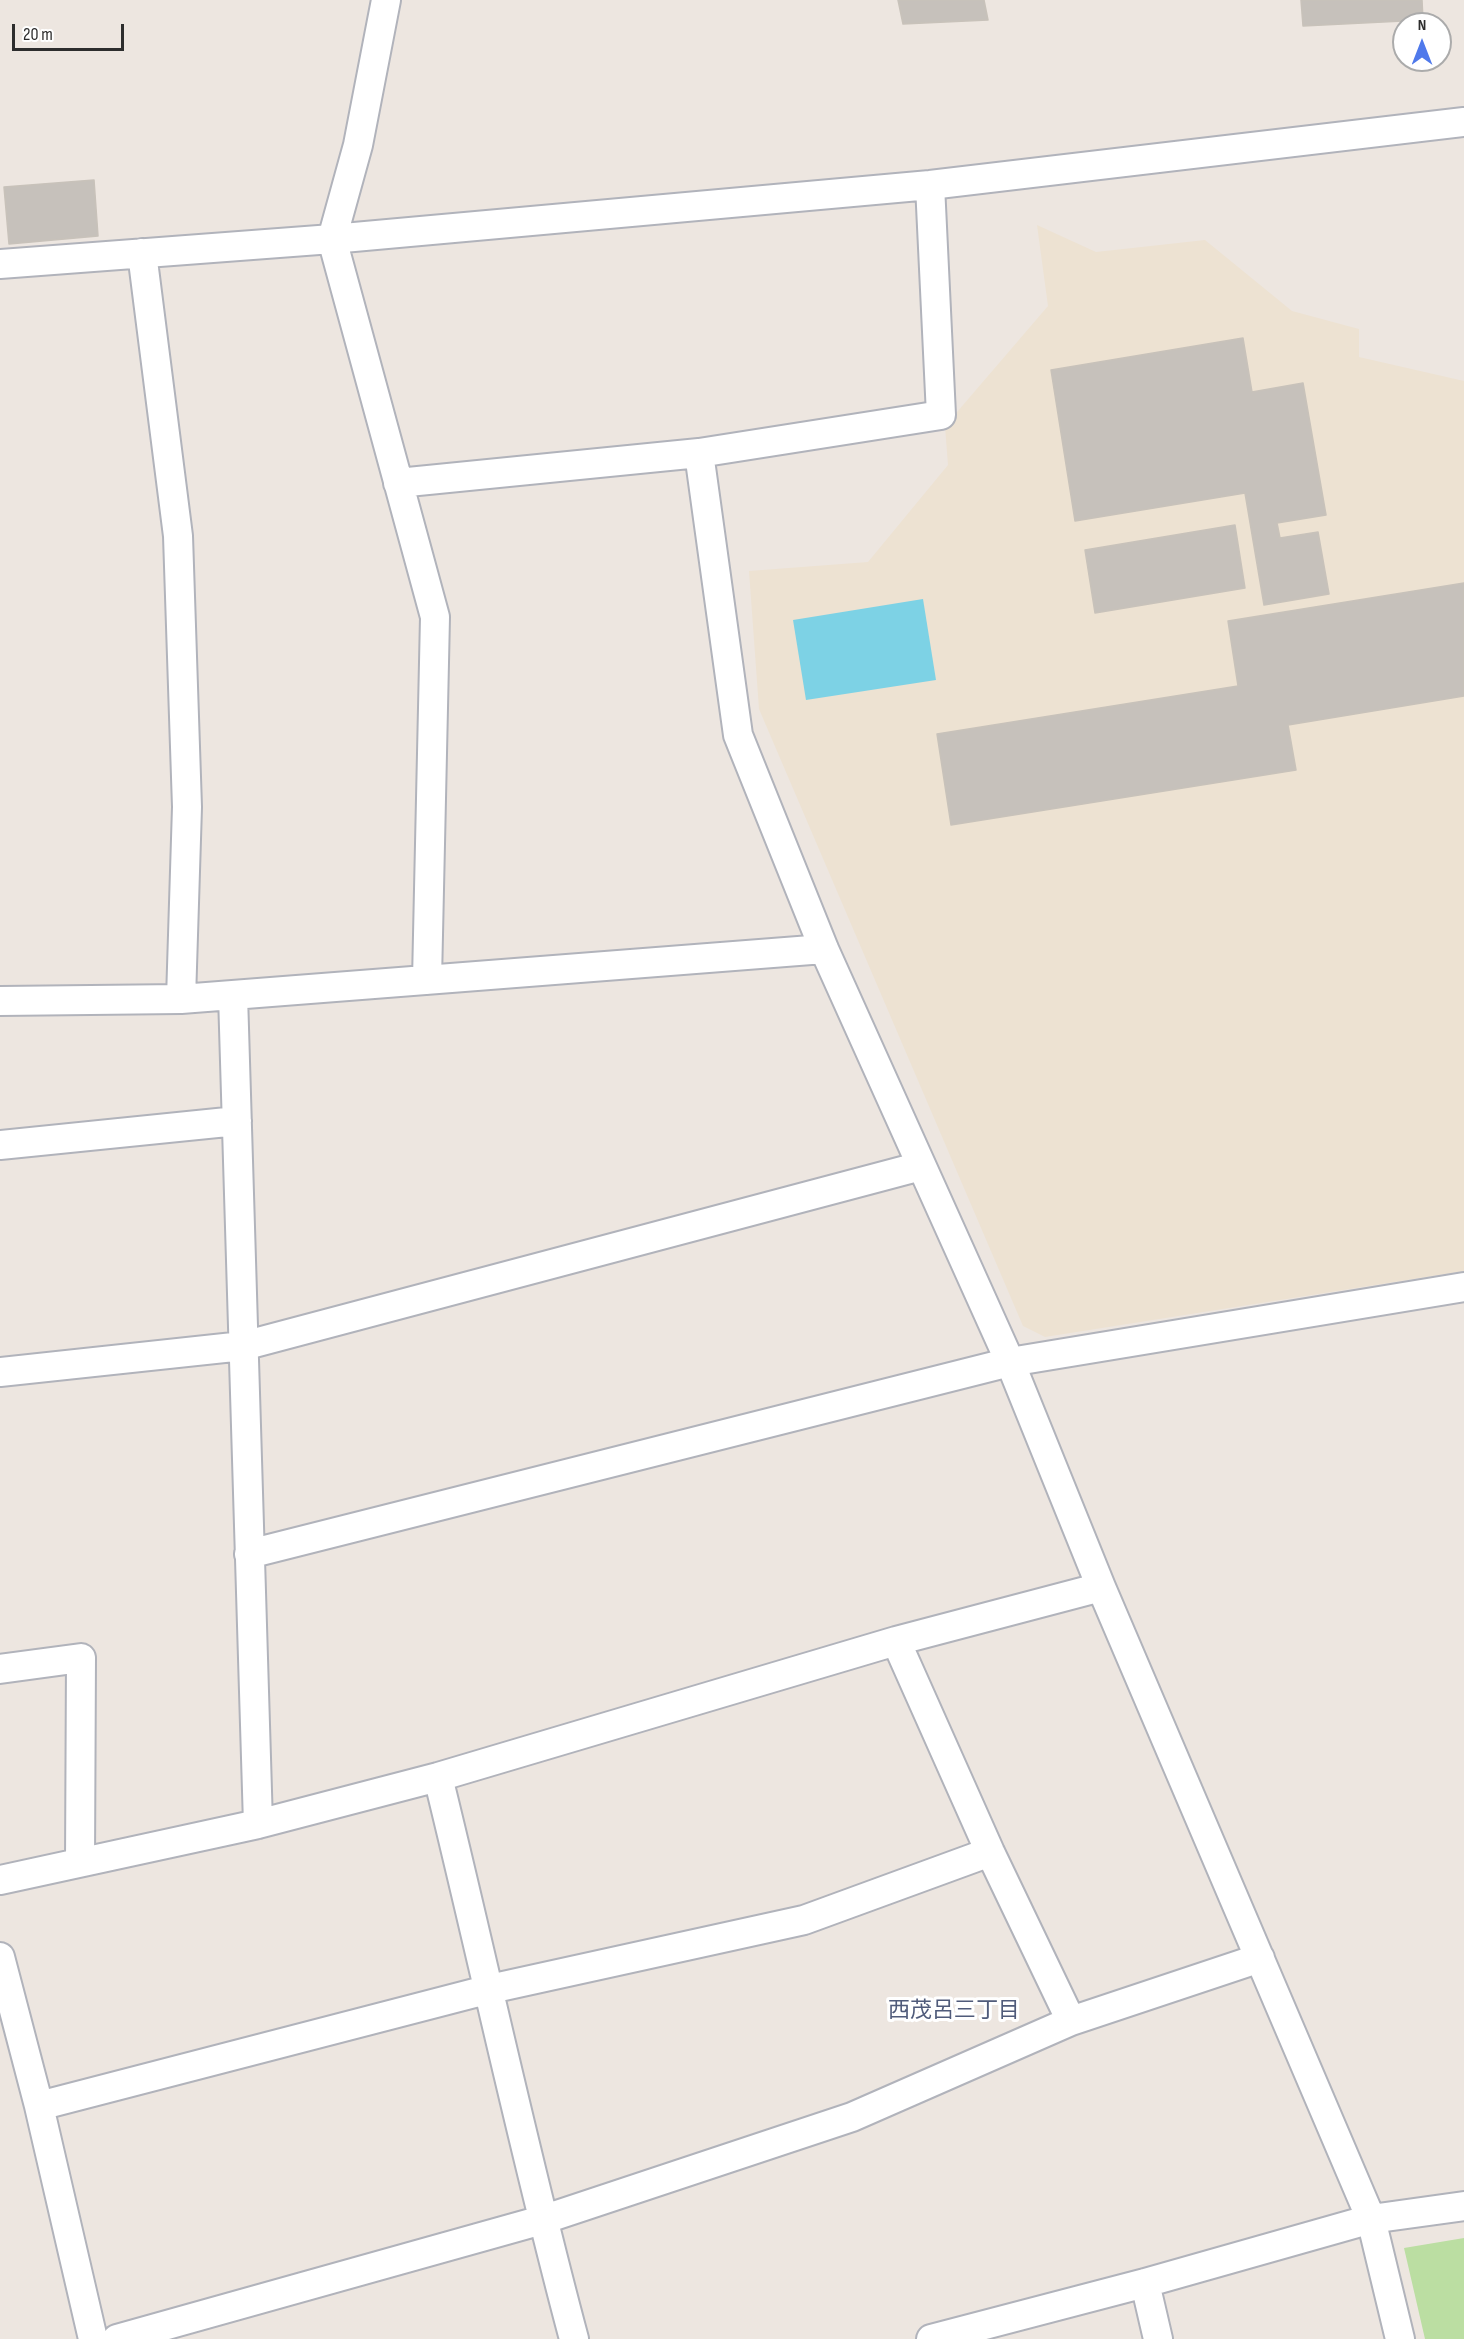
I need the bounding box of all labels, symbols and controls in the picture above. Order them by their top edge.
scale bar [15,12,128,50]
north arrow [1392,12,1452,72]
text: N [1418,16,1426,35]
text: 20 m [23,24,53,45]
district label: 西茂呂三丁目 [888,1998,1020,2024]

